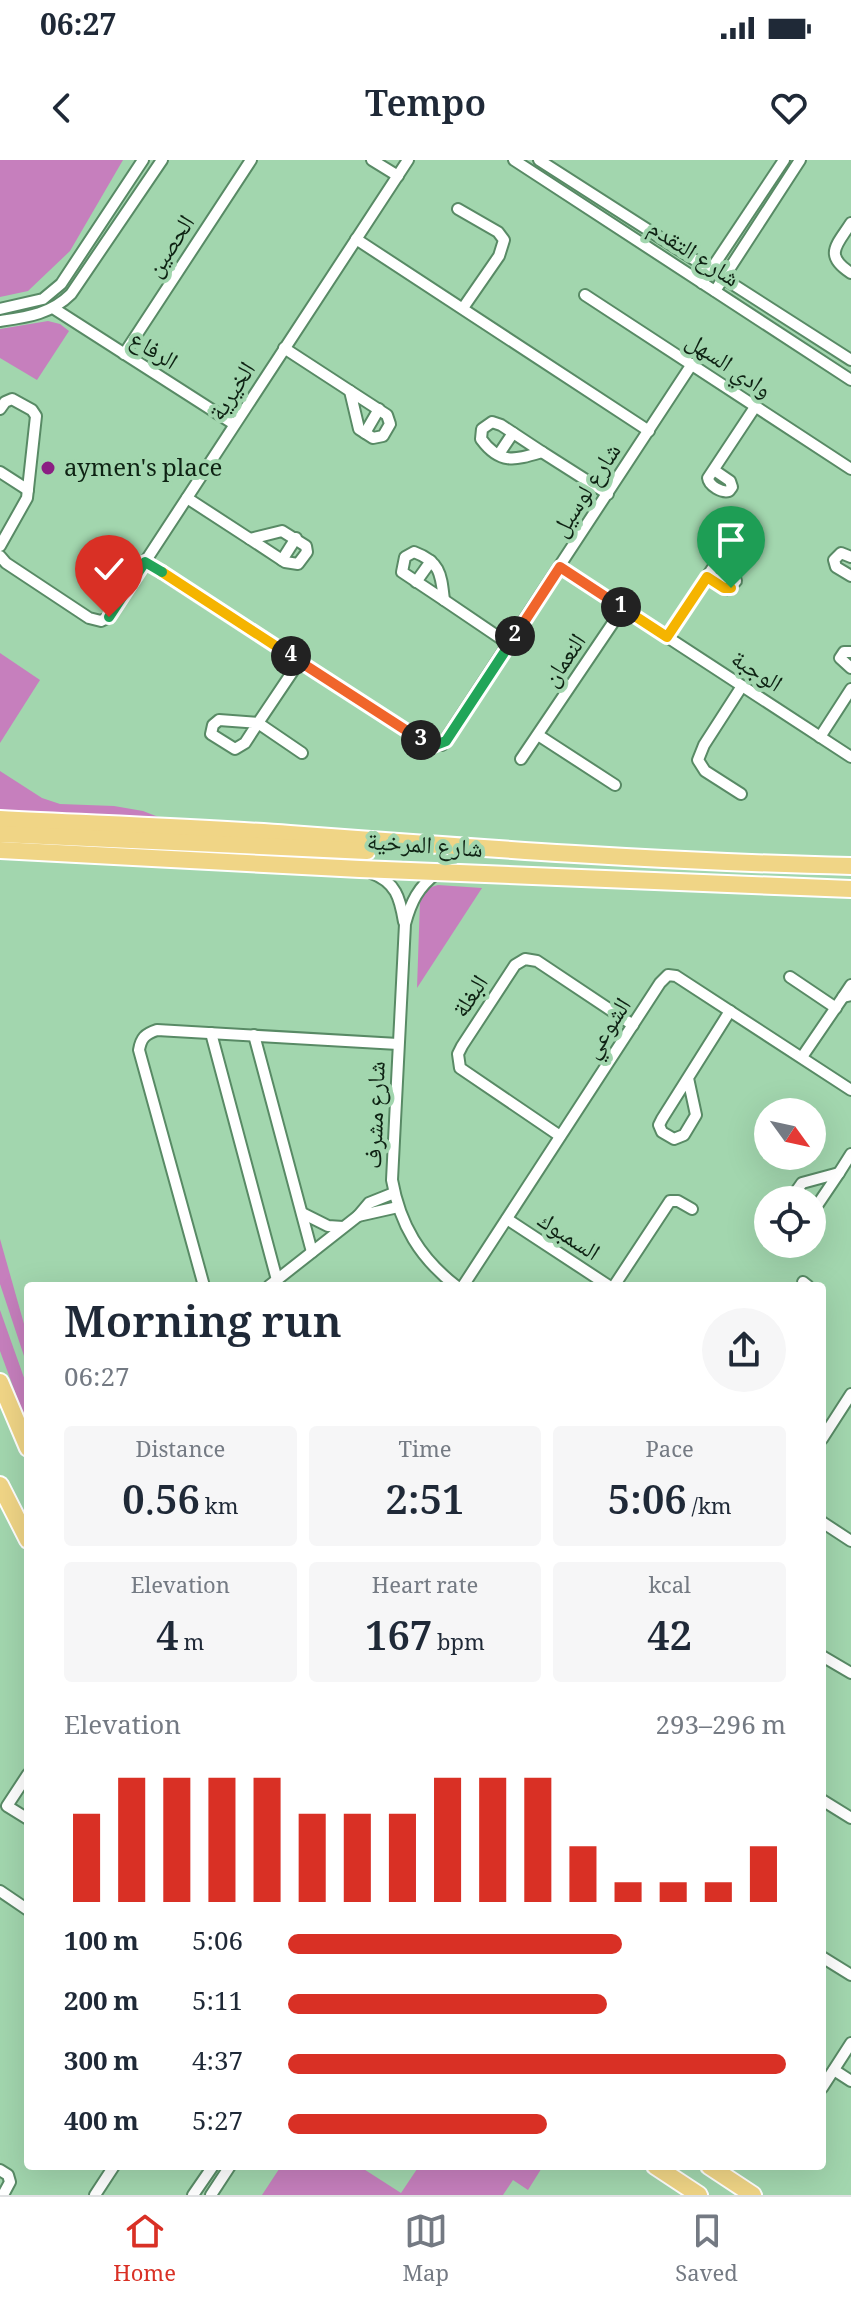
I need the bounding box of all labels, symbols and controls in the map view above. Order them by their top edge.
text: 06:27 [40,3,116,54]
text: Tempo [365,78,486,139]
icon: back [40,86,84,130]
icon: heart [767,86,811,130]
street label: الحصين [136,208,208,287]
street label: شارع التقدم [638,210,747,300]
street label: الرفاع [120,321,185,383]
street label: وادي السهل [676,323,779,411]
street label: الخيرية [199,354,269,430]
street label: شارع لوسيل [542,436,634,547]
place label: aymen's place [64,450,222,491]
marker: aymen's place [39,459,57,477]
pin [697,506,765,588]
icon: arrive [709,518,753,562]
pin [75,535,143,617]
icon: check [87,547,131,591]
pin: 1 [601,587,641,627]
text: 1 [615,588,627,626]
pin: 2 [495,616,535,656]
text: 2 [509,617,521,655]
street label: النعمان [533,626,599,697]
pin: 4 [271,636,311,676]
text: 4 [285,637,297,675]
street label: الوجبة [721,641,790,705]
pin: 3 [401,720,441,760]
text: 3 [415,721,427,759]
street label: شارع المرخية [365,823,484,872]
street label: البغلة [443,968,501,1027]
street label: الشوعي [574,990,644,1068]
street label: شارع مشرف [355,1060,400,1170]
north arrow [754,1098,826,1170]
map controls [754,1098,826,1258]
button: locate [754,1186,826,1258]
street label: السمبوك [528,1202,607,1274]
text: Morning run [64,1290,342,1365]
button: share [702,1308,786,1392]
text: 06:27 [64,1358,130,1402]
text: Distance [135,1433,225,1471]
text: Time [398,1433,452,1471]
text: Pace [646,1433,694,1471]
text: 0.56 [122,1471,200,1539]
text: 2:51 [385,1471,464,1539]
text: 5:06 [608,1471,687,1539]
text: km [200,1490,239,1528]
text: /km [687,1490,732,1528]
text: Elevation [131,1569,230,1607]
text: Heart rate [372,1569,478,1607]
text: kcal [648,1569,691,1607]
text: 4 [156,1607,179,1675]
text: 167 [365,1607,432,1675]
text: 42 [647,1607,692,1675]
text: m [179,1626,204,1664]
text: bpm [432,1626,485,1664]
text: Elevation [64,1706,181,1750]
text: 293–296 m [655,1706,786,1750]
text: 100 m [64,1922,139,1966]
text: 5:06 [192,1922,243,1966]
text: 200 m [64,1982,139,2026]
text: 5:11 [192,1982,243,2026]
text: 300 m [64,2042,139,2086]
text: 4:37 [192,2042,243,2086]
text: 400 m [64,2102,139,2146]
text: 5:27 [192,2102,243,2146]
tab: Home [113,2209,176,2295]
tab: Map [402,2209,449,2295]
tab: Saved [675,2209,738,2295]

